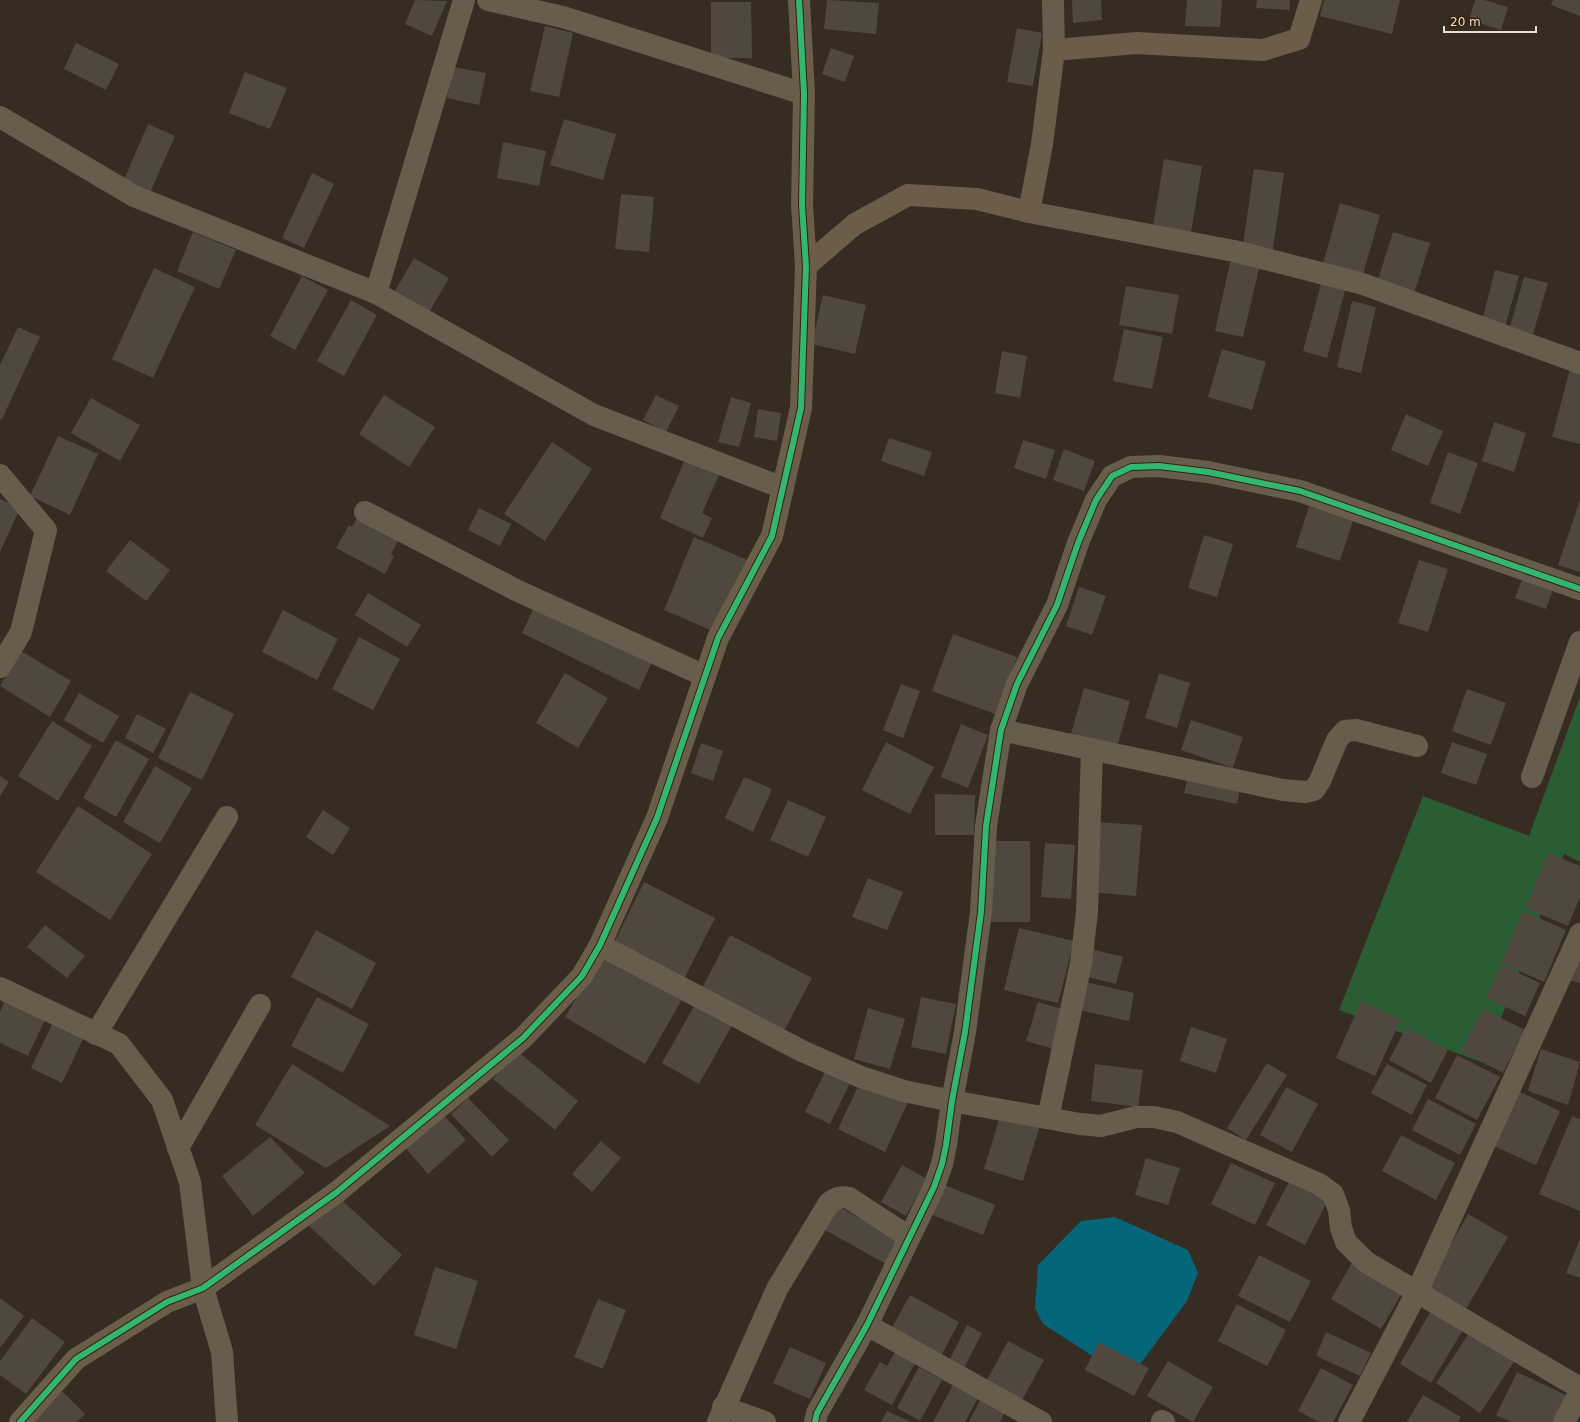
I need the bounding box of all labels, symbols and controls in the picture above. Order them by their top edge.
scale bar [1444,8,1536,34]
text: 20 m [1450,15,1481,29]

